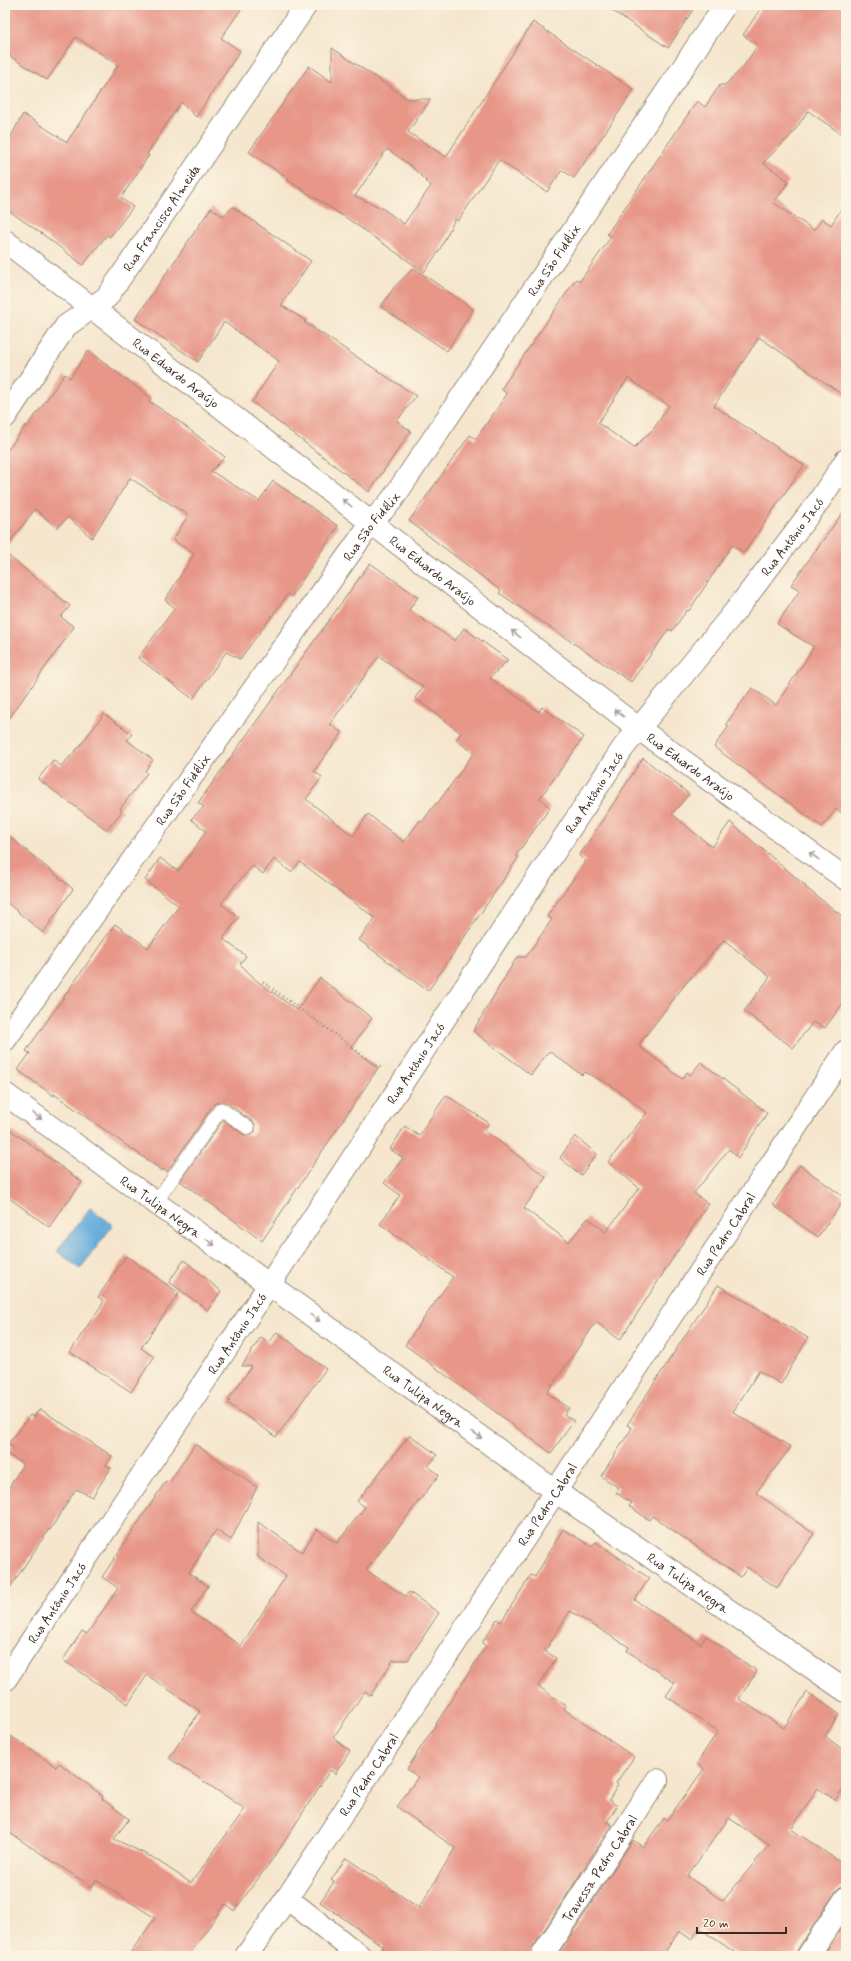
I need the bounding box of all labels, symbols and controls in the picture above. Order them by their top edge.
street label: Rua Francisco Almeida [120,161,205,275]
street label: Rua São Fidélix [524,221,585,300]
street label: Rua Eduardo Araújo [128,335,222,413]
street label: Rua São Fidélix [340,489,405,565]
street label: Rua Antônio Jacó [758,495,829,580]
one-way arrow [341,499,352,507]
street label: Rua Eduardo Araújo [385,533,479,611]
one-way arrow [511,629,522,638]
one-way arrow [614,709,625,717]
street label: Rua Eduardo Araújo [642,730,738,806]
street label: Rua Antônio Jacó [562,749,628,837]
street label: Rua São Fidélix [153,751,215,829]
one-way arrow [809,852,820,860]
street label: Rua Antônio Jacó [384,1020,450,1108]
one-way arrow [31,1112,42,1121]
street label: Rua Tulipa Negra [116,1173,204,1243]
street label: Rua Pedro Cabral [693,1190,760,1279]
one-way arrow [204,1238,215,1246]
street label: Rua Antônio Jacó [205,1290,271,1378]
one-way arrow [310,1314,321,1322]
street label: Rua Tulipa Negra [379,1362,466,1432]
one-way arrow [472,1431,483,1439]
street label: Rua Pedro Cabral [515,1460,582,1550]
street label: Rua Tulipa Negra [643,1550,732,1618]
street label: Rua Antônio Jacó [25,1559,91,1647]
street label: Rua Pedro Cabral [336,1731,403,1820]
street label: Travessa Pedro Cabral [559,1812,642,1926]
scale bar [697,1909,786,1935]
text: 20 m [703,1916,729,1932]

